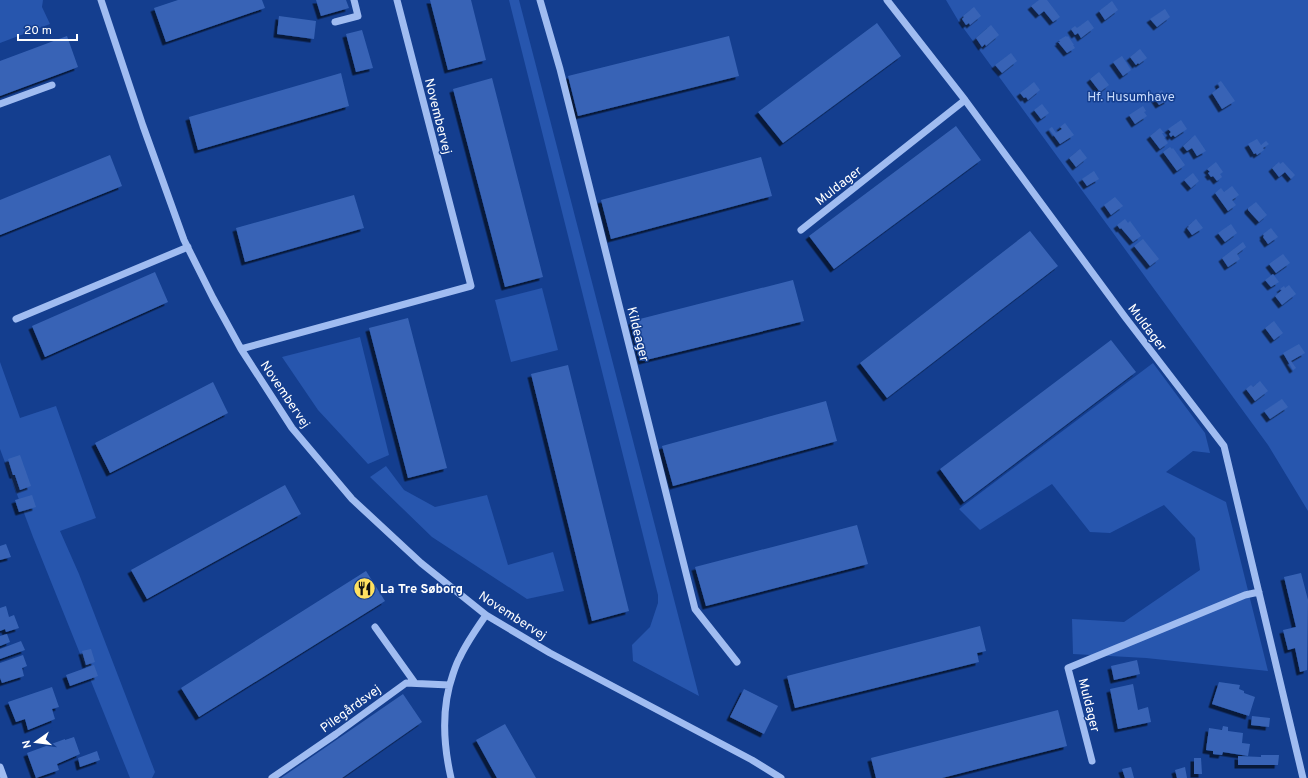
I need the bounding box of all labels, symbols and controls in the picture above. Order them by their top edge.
scale bar [18,16,77,42]
text: 20 m [24,23,52,39]
street label: Novembervej [420,77,454,156]
park label: Hf. Husumhave [1087,90,1175,106]
street label: Muldager [813,163,866,210]
street label: Muldager [1123,301,1169,355]
street label: Kildeager [623,305,652,364]
street label: Novembervej [256,358,313,432]
restaurant icon: La Tre Søborg [352,575,378,601]
place label: La Tre Søborg [380,582,463,598]
street label: Novembervej [475,589,549,645]
street label: Muldager [1074,677,1102,734]
street label: Pilegårdsvej [318,682,385,737]
north arrow [16,722,56,762]
text: N [20,739,35,750]

